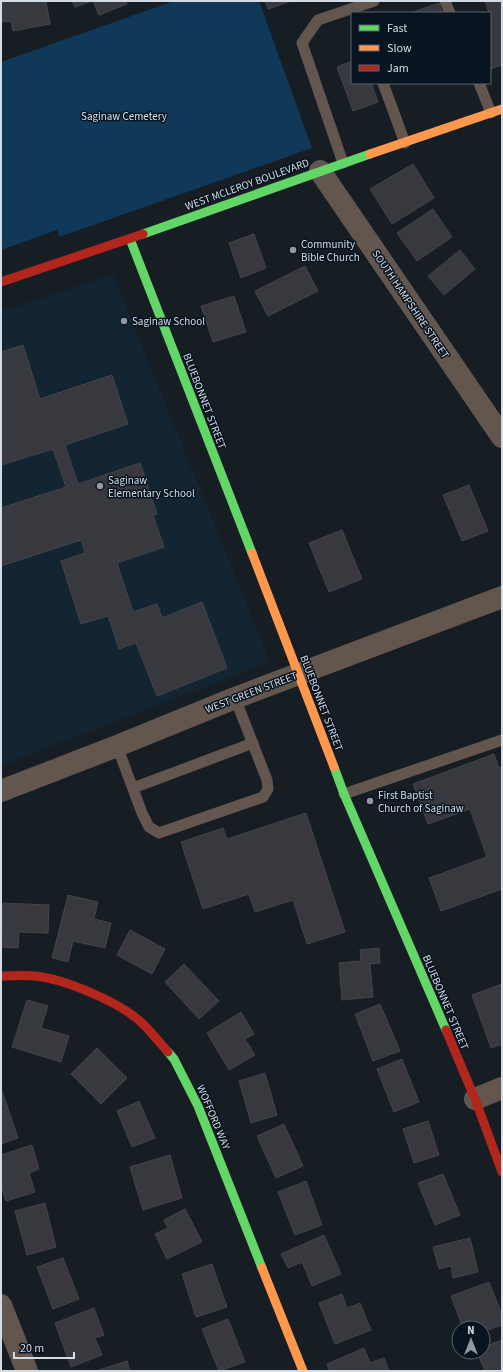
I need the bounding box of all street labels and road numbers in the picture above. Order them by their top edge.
street label: WEST MCLEROY BOULEVARD [183,155,311,214]
street label: SOUTH HAMPSHIRE STREET [368,247,453,362]
street label: BLUEBONNET STREET [179,351,230,451]
street label: BLUEBONNET STREET [296,653,347,753]
street label: WEST GREEN STREET [203,668,299,717]
street label: BLUEBONNET STREET [419,953,472,1052]
street label: WOFFORD WAY [193,1083,234,1153]

